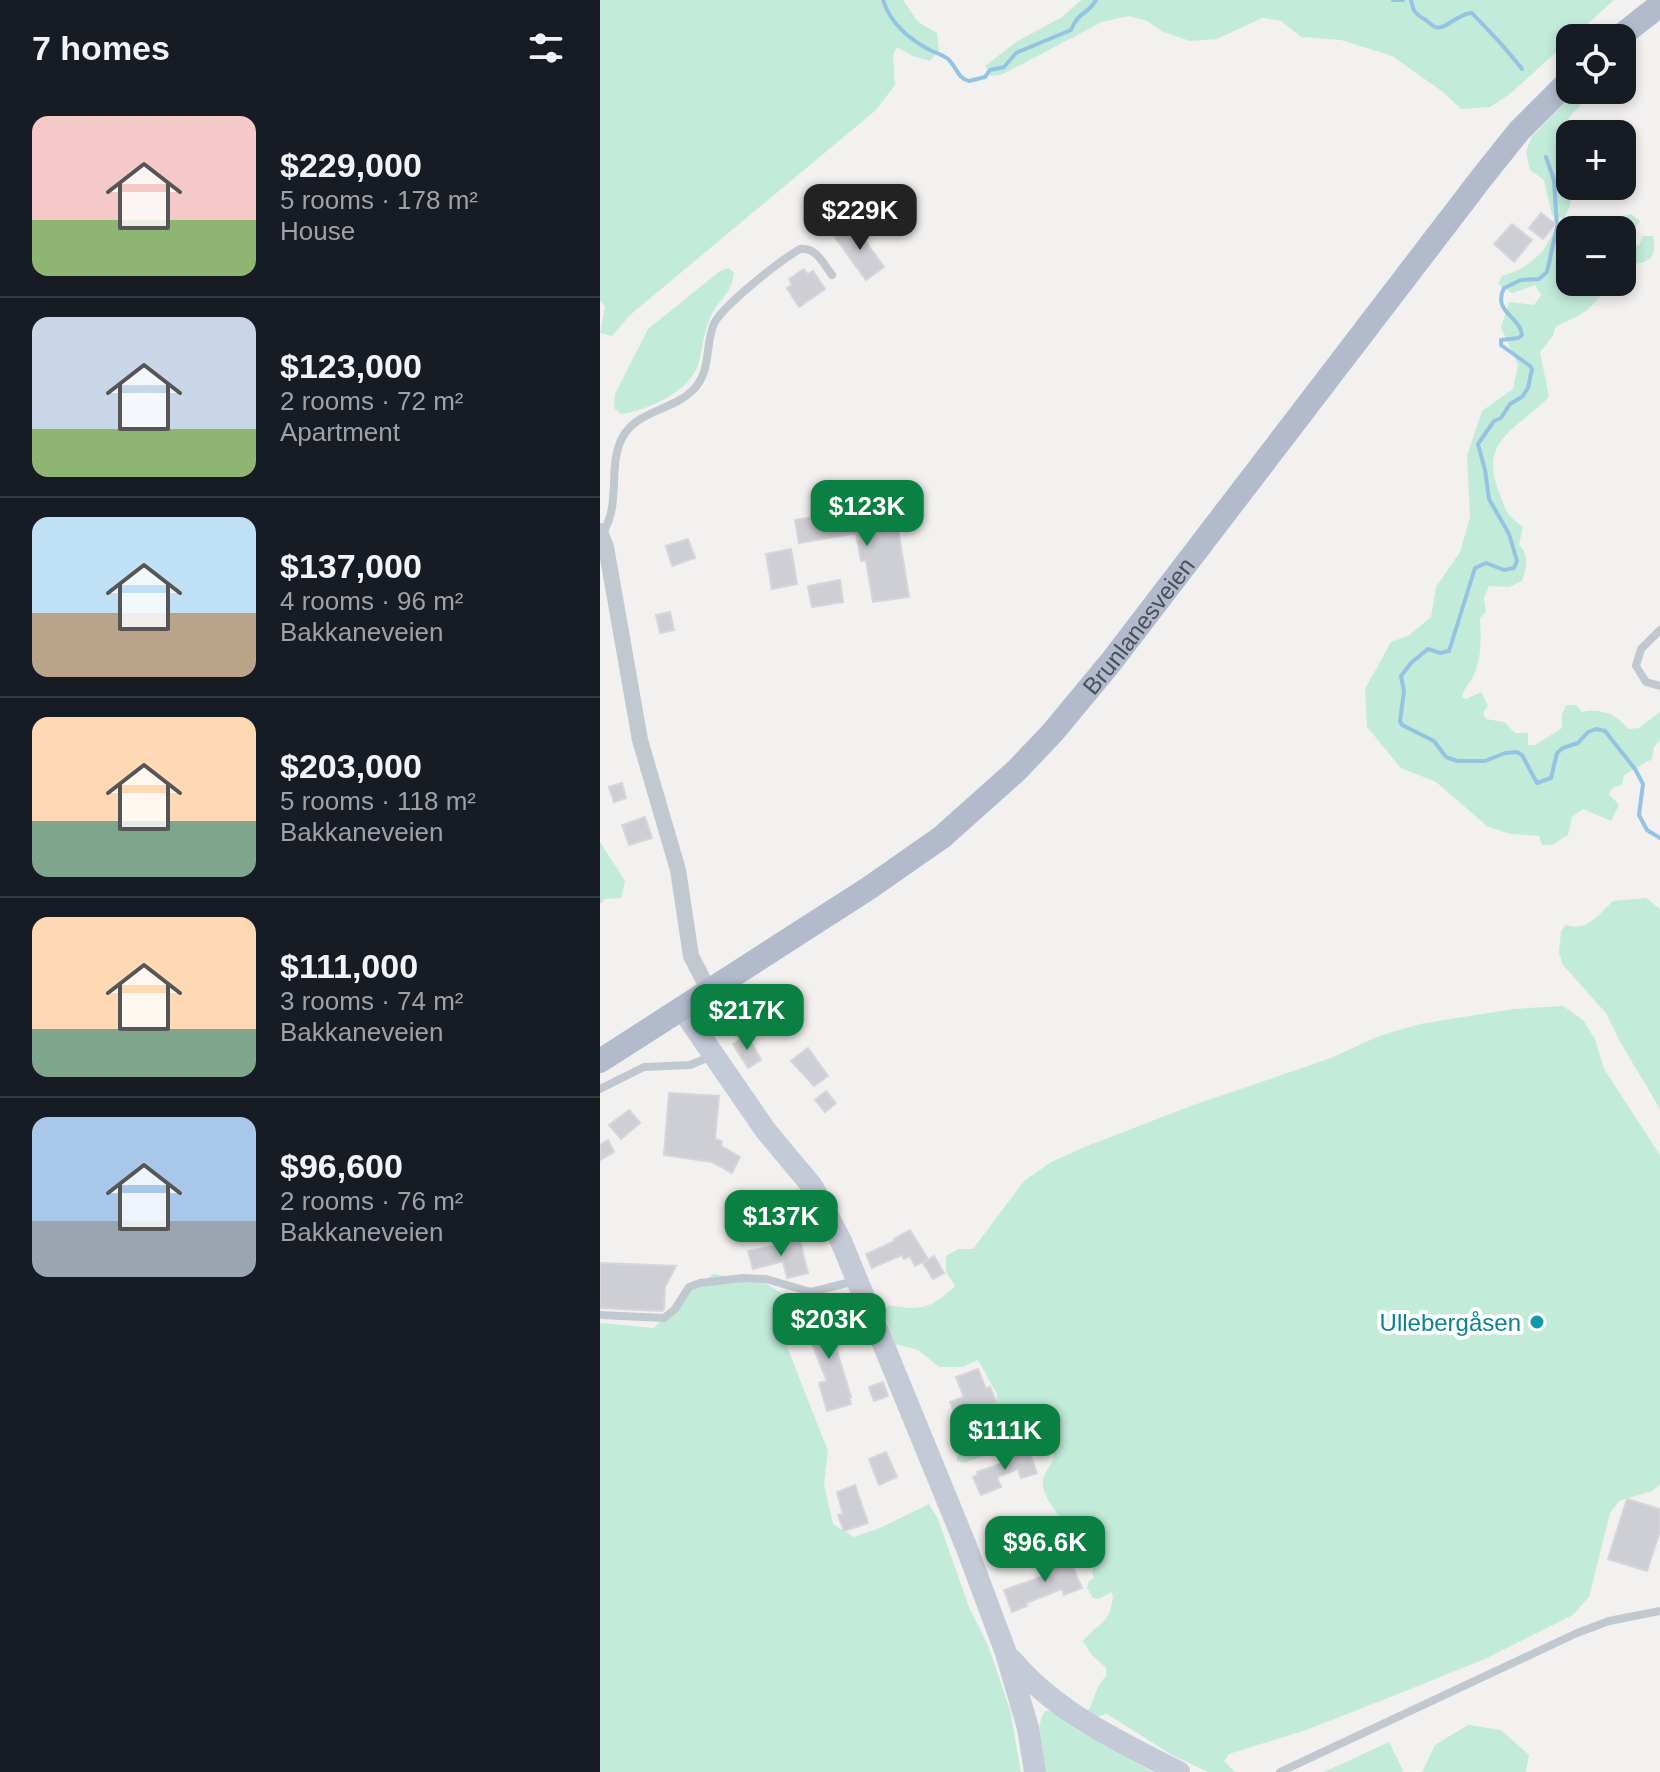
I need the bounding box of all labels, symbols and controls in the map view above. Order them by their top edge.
map controls [1556,24,1636,296]
button: locate [1556,24,1636,104]
icon: filters [524,26,568,70]
text: 7 homes [32,29,170,67]
button: + [1556,120,1636,200]
text: $229,000 [280,146,422,184]
icon: home [96,148,192,244]
pin: $229K [804,184,916,252]
text: 5 rooms · 178 m² [280,185,478,215]
text: $229K [822,195,898,225]
text: House [280,216,355,246]
button: − [1556,216,1636,296]
text: $123,000 [280,347,422,385]
icon: home [96,349,192,445]
text: 2 rooms · 72 m² [280,386,464,416]
text: Apartment [280,417,400,447]
pin: $123K [811,480,923,548]
text: $123K [829,491,905,521]
text: $137,000 [280,547,422,585]
icon: home [96,549,192,645]
street label: Brunlanesveien [1077,552,1200,699]
text: 4 rooms · 96 m² [280,586,464,616]
text: Bakkaneveien [280,617,443,647]
text: $203,000 [280,747,422,785]
icon: home [96,749,192,845]
text: 5 rooms · 118 m² [280,786,476,816]
text: Bakkaneveien [280,817,443,847]
text: $111,000 [280,947,418,985]
icon: home [96,949,192,1045]
pin: $217K [691,984,803,1052]
text: 3 rooms · 74 m² [280,986,464,1016]
text: $217K [709,995,785,1025]
text: Bakkaneveien [280,1017,443,1047]
text: $96,600 [280,1147,403,1185]
icon: home [96,1149,192,1245]
text: 2 rooms · 76 m² [280,1186,464,1216]
pin: $137K [725,1190,837,1258]
text: $137K [743,1201,819,1231]
text: Bakkaneveien [280,1217,443,1247]
pin: $203K [773,1293,885,1361]
text: $203K [791,1304,867,1334]
place label: Ullebergåsen [1380,1309,1521,1336]
marker: Ullebergåsen [1528,1313,1546,1331]
pin: $111K [949,1404,1061,1472]
text: $111K [968,1415,1042,1445]
pin: $96.6K [980,1516,1110,1584]
text: $96.6K [1003,1527,1087,1557]

